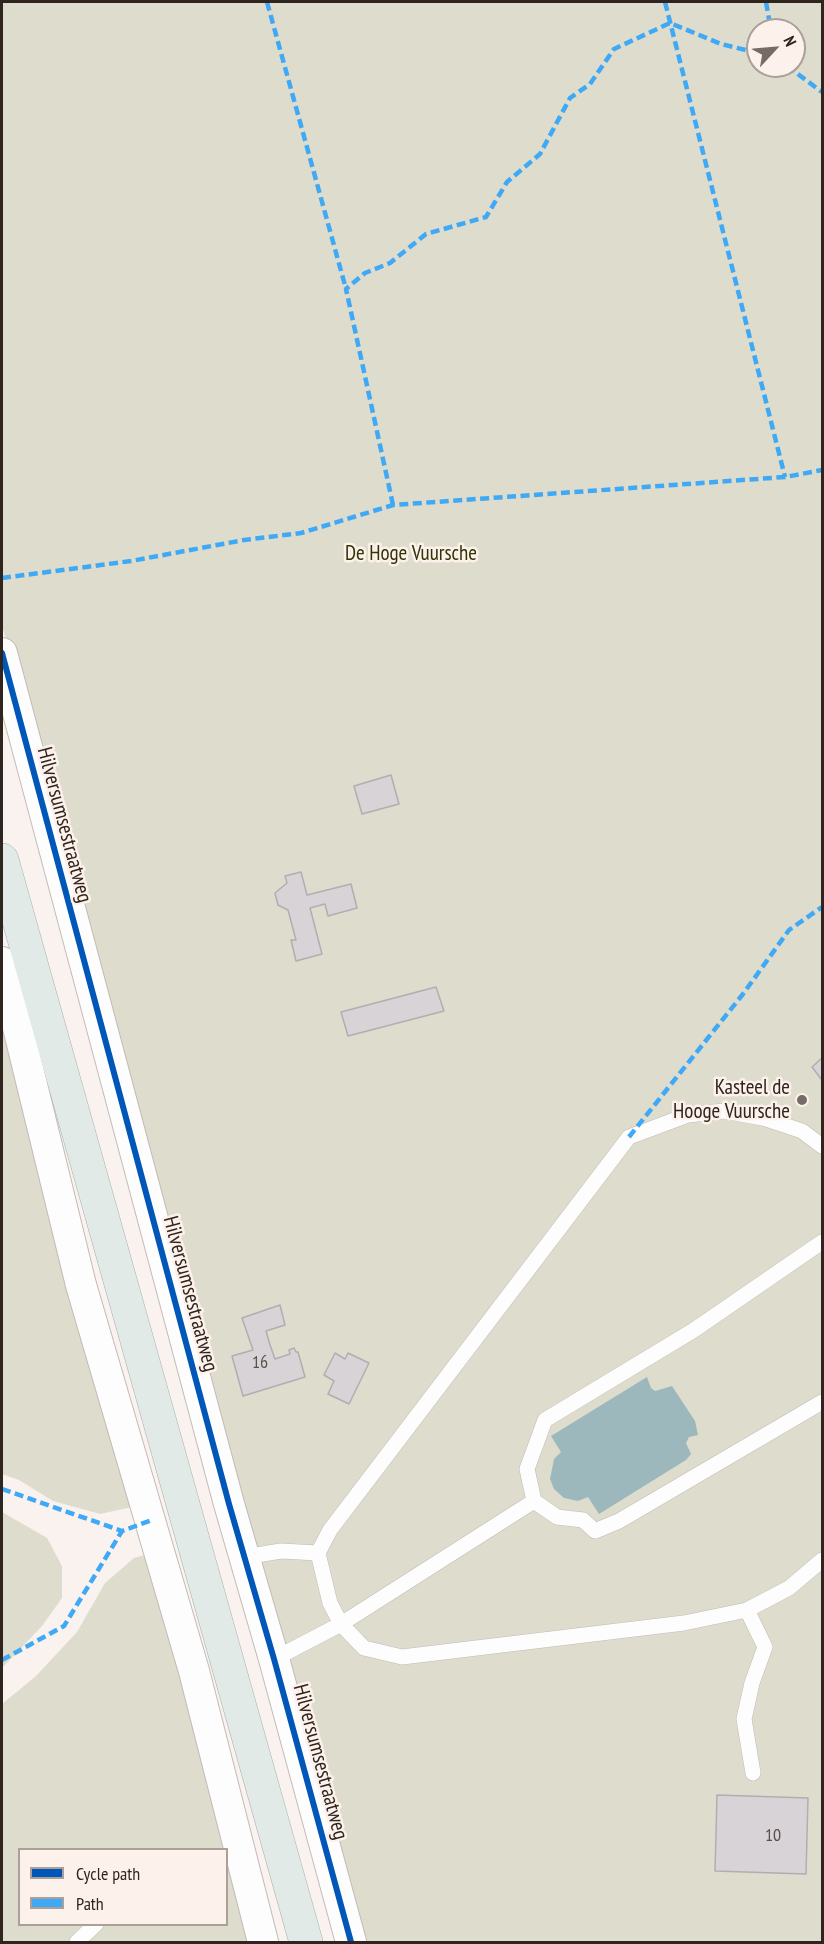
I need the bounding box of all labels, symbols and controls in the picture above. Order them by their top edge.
north arrow [746,18,806,78]
text: N [779,33,801,49]
park label: De Hoge Vuursche [345,541,477,567]
street label: Hilversumsestraatweg [31,745,97,905]
place label: Kasteel de Hooge Vuursche [673,1075,790,1125]
marker: Kasteel de Hooge Vuursche [795,1093,809,1107]
street label: Hilversumsestraatweg [157,1214,223,1374]
house number: 16 [252,1352,268,1374]
street label: Hilversumsestraatweg [287,1682,353,1842]
house number: 10 [765,1825,781,1847]
legend [18,1848,228,1926]
text: Cycle path [76,1862,140,1885]
text: Path [76,1892,104,1915]

